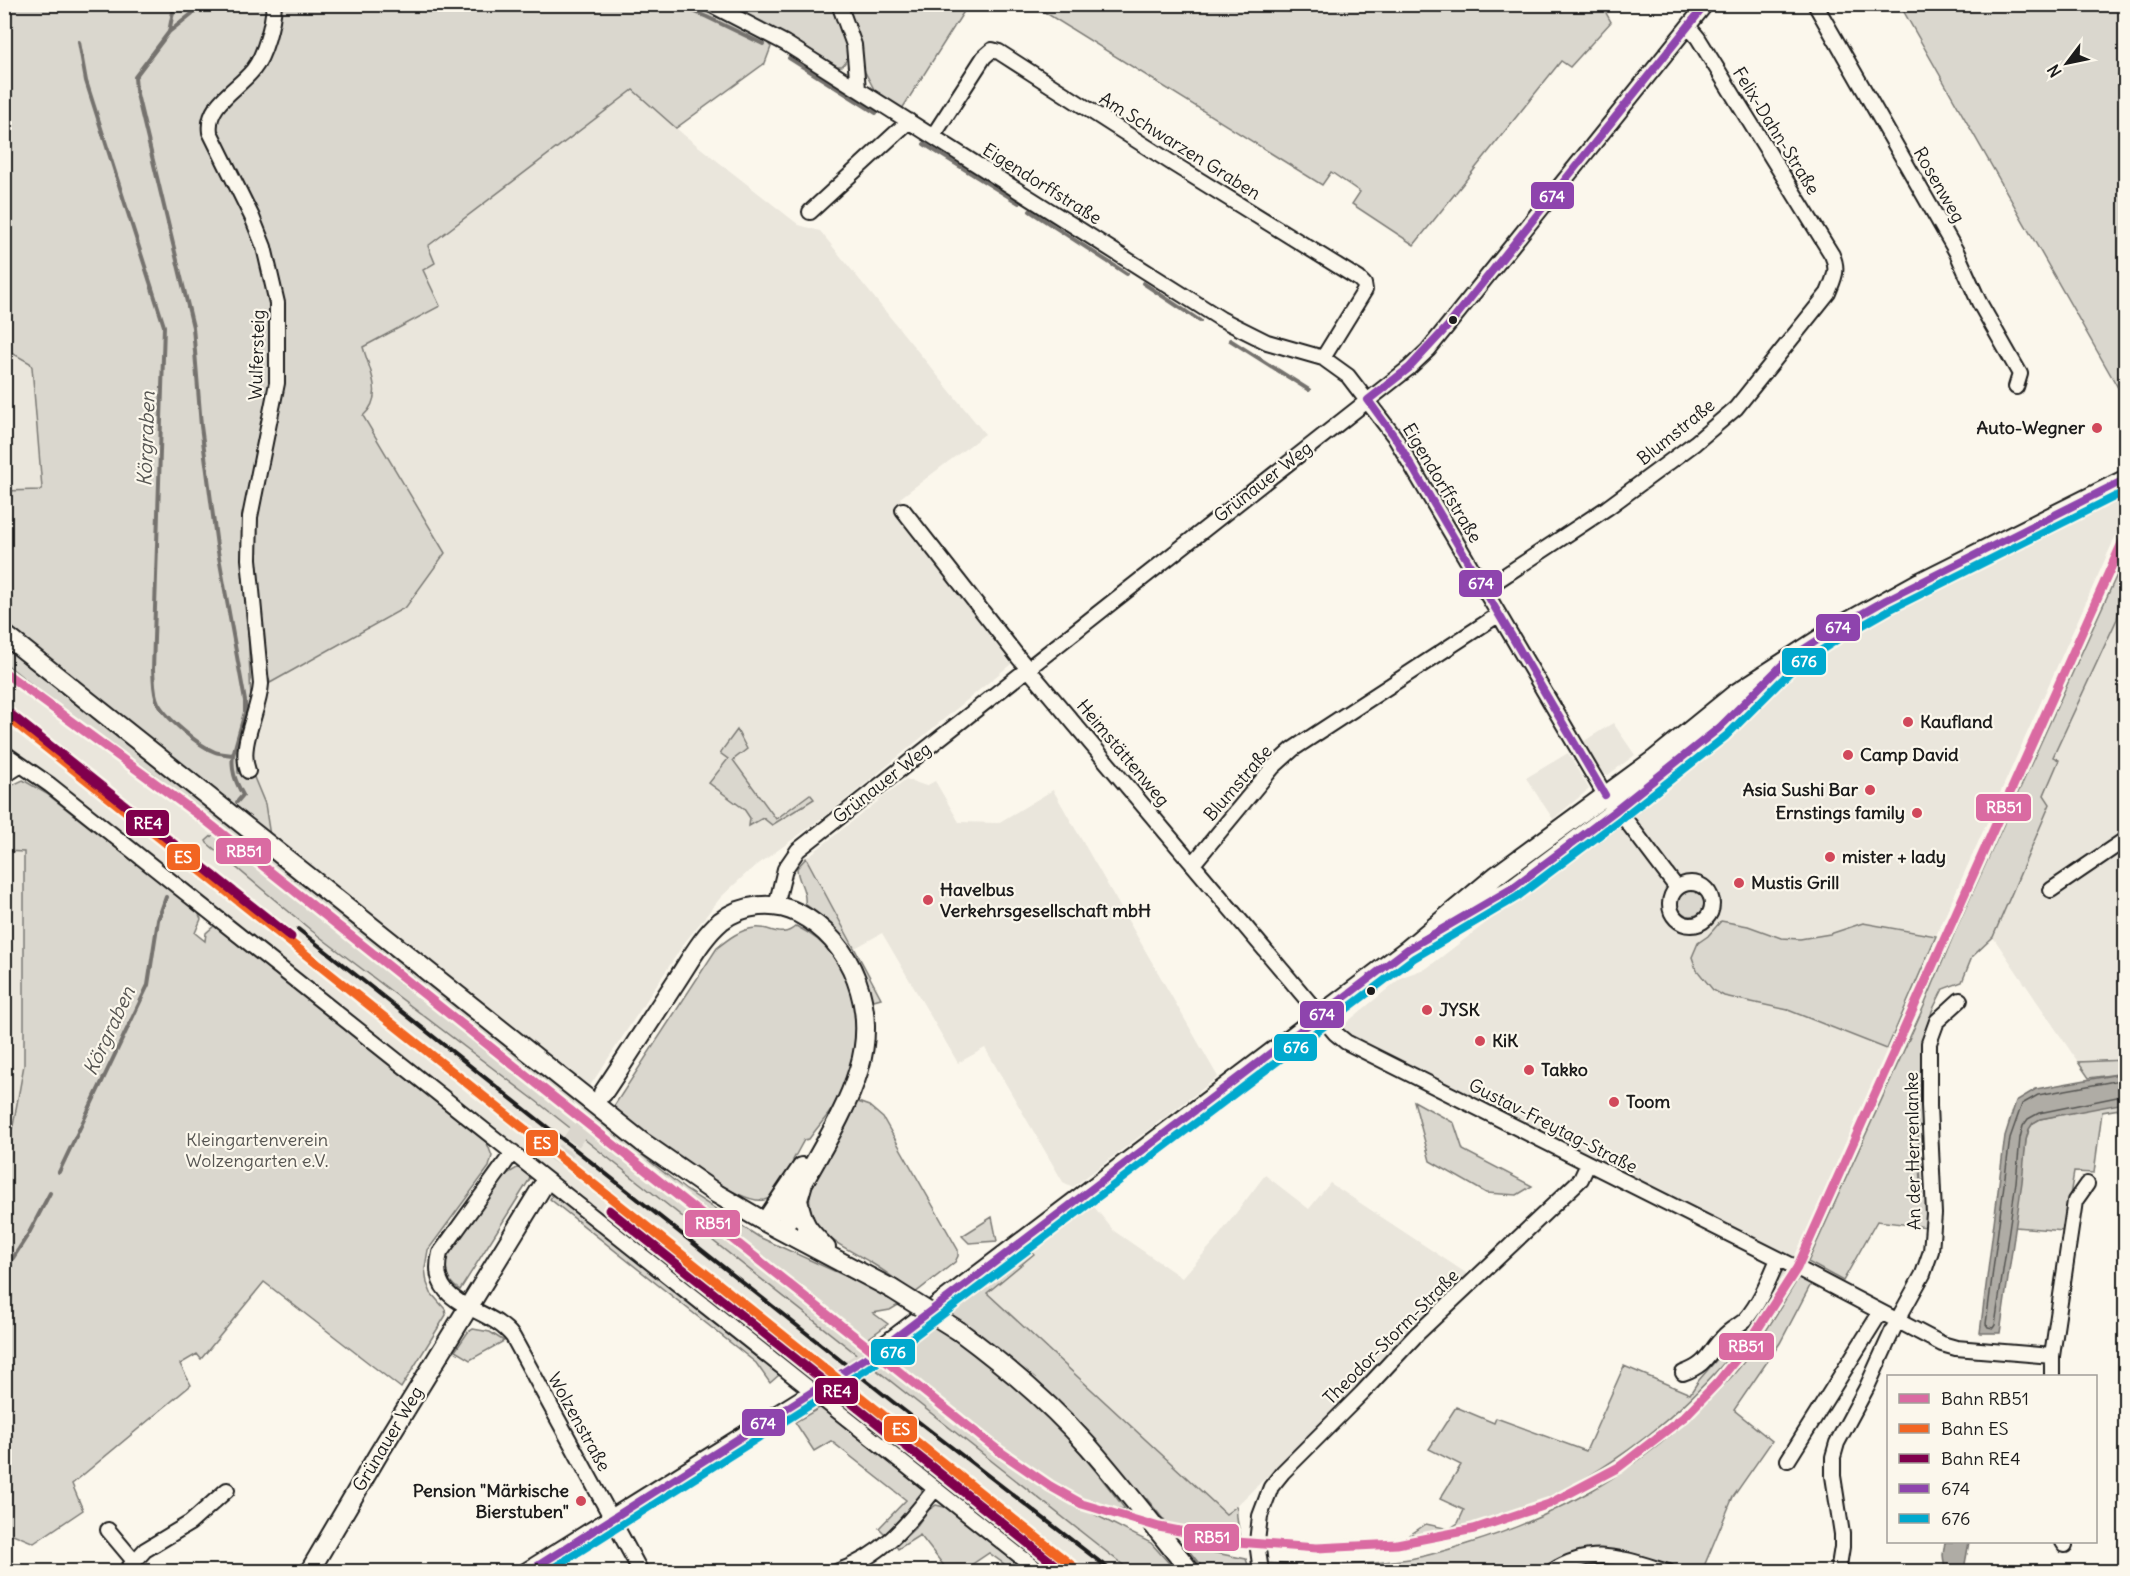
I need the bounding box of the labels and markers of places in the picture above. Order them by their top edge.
unlabelled marker [1447,314,1459,326]
place label: Auto-Wegner [1977,416,2086,439]
marker: Auto-Wegner [2090,421,2104,435]
place label: Kaufland [1920,710,1993,733]
marker: Kaufland [1901,715,1915,729]
place label: Camp David [1860,743,1959,766]
marker: Camp David [1841,748,1855,762]
place label: Asia Sushi Bar [1743,778,1859,801]
marker: Asia Sushi Bar [1863,783,1877,797]
place label: Ernstings family [1776,801,1905,824]
marker: Ernstings family [1910,806,1924,820]
place label: mister + lady [1842,845,1946,868]
marker: mister + lady [1823,850,1837,864]
place label: Mustis Grill [1751,871,1839,894]
marker: Mustis Grill [1732,876,1746,890]
place label: Havelbus Verkehrsgesellschaft mbH [940,878,1151,922]
marker: Havelbus Verkehrsgesellschaft mbH [921,893,935,907]
unlabelled marker [1365,985,1377,997]
place label: JYSK [1439,998,1480,1021]
marker: JYSK [1420,1003,1434,1017]
place label: KiK [1492,1029,1519,1052]
marker: KiK [1473,1034,1487,1048]
place label: Takko [1541,1058,1588,1081]
marker: Takko [1522,1063,1536,1077]
place label: Toom [1626,1090,1670,1113]
marker: Toom [1607,1095,1621,1109]
place label: Pension "Märkische Bierstuben" [413,1479,569,1523]
marker: Pension "Märkische Bierstuben" [574,1494,588,1508]

